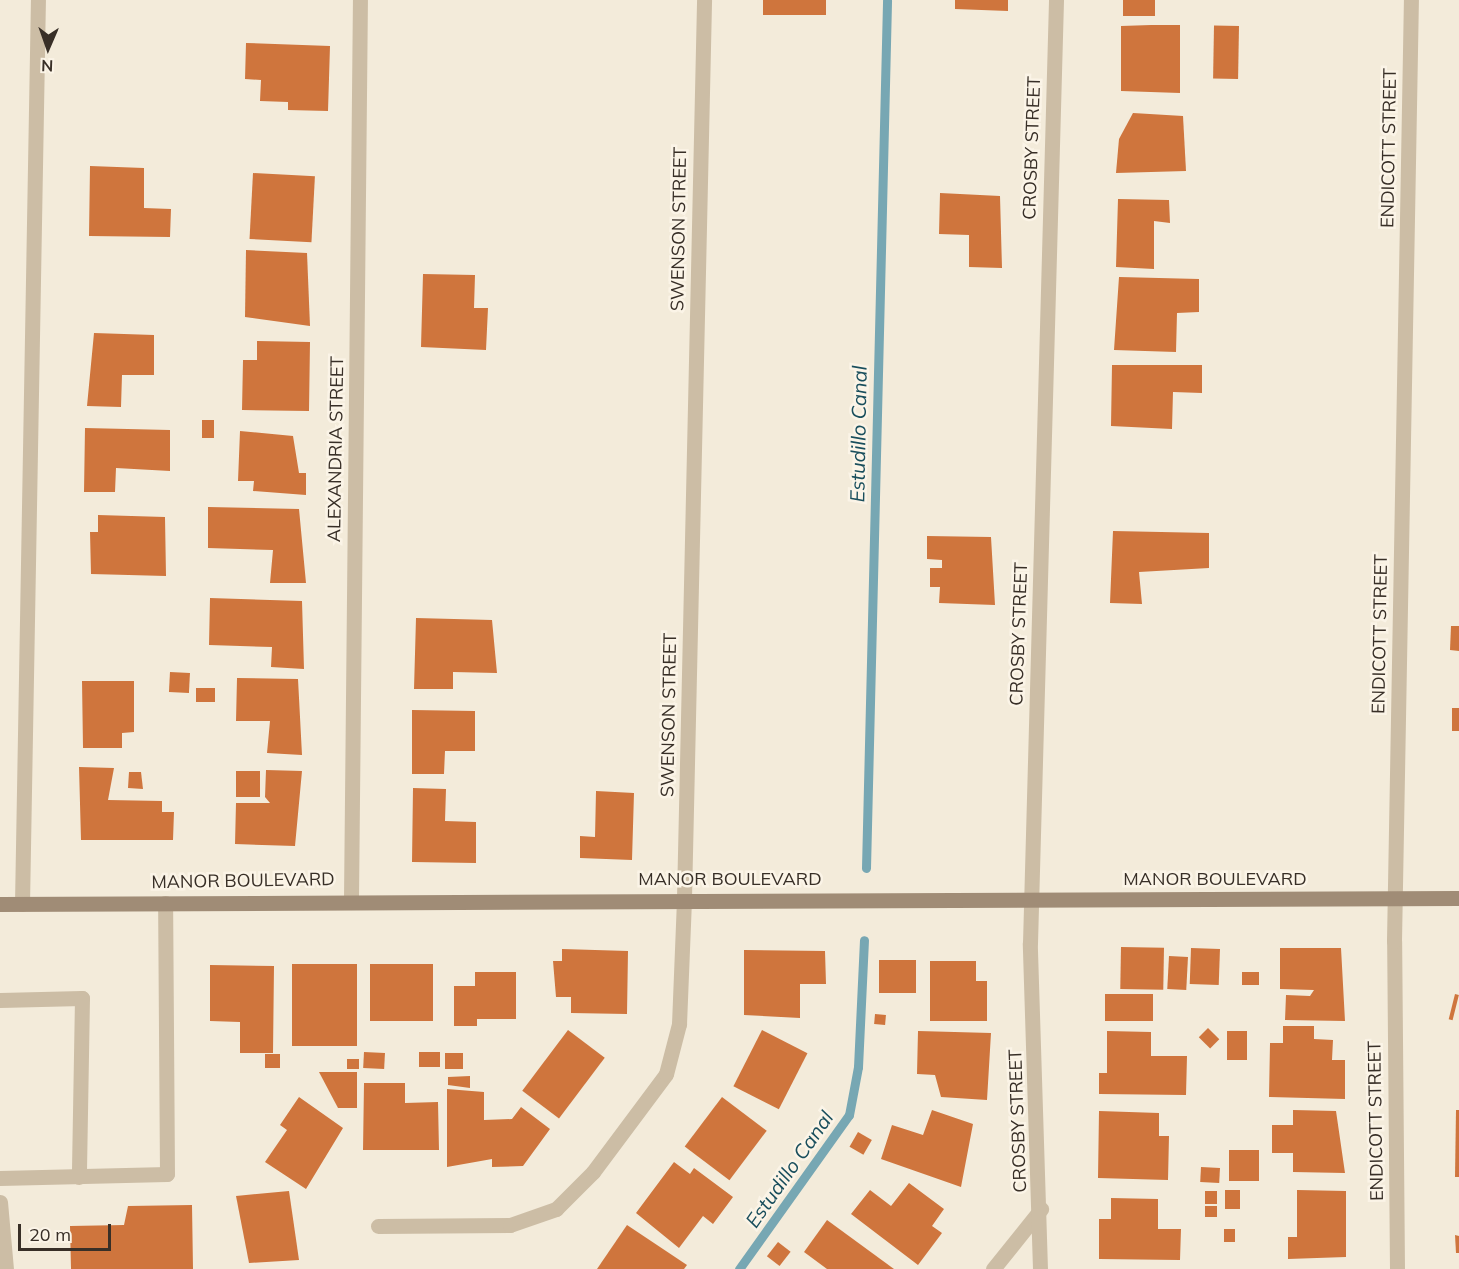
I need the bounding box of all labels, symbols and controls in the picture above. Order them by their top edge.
north arrow [18,18,78,78]
text: N [41,56,54,76]
street label: ENDICOTT STREET [1377,68,1401,228]
street label: CROSBY STREET [1019,76,1045,220]
street label: SWENSON STREET [667,147,691,311]
street label: ALEXANDRIA STREET [324,356,348,542]
water label: Estudillo Canal [845,365,871,503]
street label: ENDICOTT STREET [1368,554,1392,714]
street label: CROSBY STREET [1006,562,1032,706]
street label: SWENSON STREET [657,633,681,797]
street label: MANOR BOULEVARD [638,868,822,890]
street label: MANOR BOULEVARD [1123,868,1307,890]
street label: MANOR BOULEVARD [151,869,335,893]
street label: ENDICOTT STREET [1364,1041,1388,1201]
street label: CROSBY STREET [1005,1049,1031,1193]
water label: Estudillo Canal [740,1106,838,1232]
scale bar [21,1212,114,1250]
text: 20 m [29,1223,71,1246]

